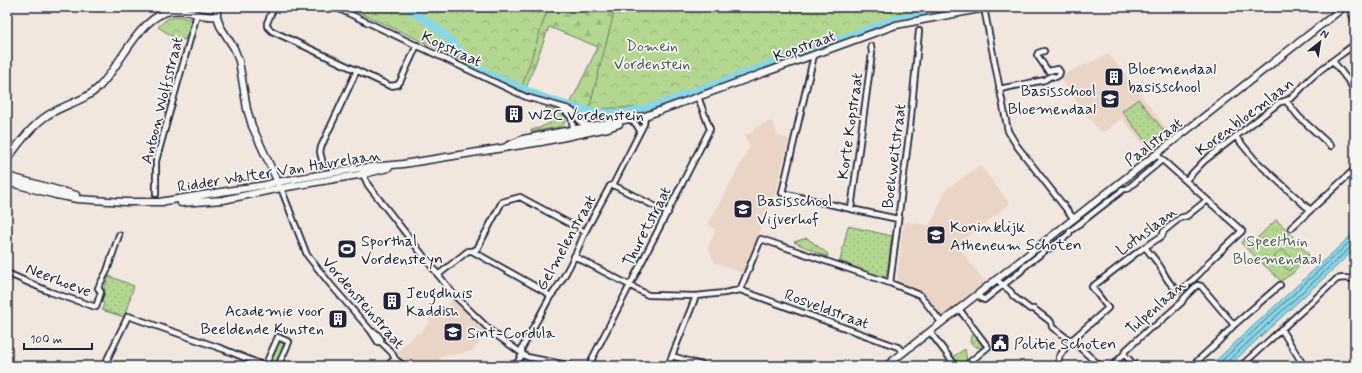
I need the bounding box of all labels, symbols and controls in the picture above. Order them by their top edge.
north arrow [1300,22,1340,62]
street label: Kopstraat [418,26,485,72]
street label: Kopstraat [771,26,838,67]
text: N [1318,26,1331,42]
street label: Antoon Wolfsstraat [136,34,188,166]
park label: Domein Vordenstein [614,36,690,75]
place label: Bloemendaal basisschool [1128,59,1216,98]
building icon: Bloemendaal basisschool [1103,66,1125,88]
street label: Korte Kopstraat [833,72,868,181]
street label: Korenbloemlaan [1191,73,1298,161]
place label: Basisschool Bloemendaal [1008,81,1096,120]
school or university icon: Basisschool Bloemendaal [1099,88,1121,110]
building icon: WZC Vordenstein [503,103,525,125]
street label: Boekweitstraat [878,103,911,210]
place label: WZC Vordenstein [528,105,644,126]
street label: Paalstraat [1121,113,1187,171]
street label: Ridder Walter Van Havrelaan [176,145,383,198]
street label: Thuretstraat [618,183,677,270]
street label: Gelmelenstraat [531,191,601,294]
place label: Basisschool Vijverhof [757,191,832,230]
school or university icon: Basisschool Vijverhof [732,198,754,220]
street label: Lotuslaan [1112,201,1182,261]
place label: Koninklijk Atheneum Schoten [950,217,1082,256]
school or university icon: Koninklijk Atheneum Schoten [925,224,947,246]
place label: Sporthal Vordensteyn [361,231,443,270]
park label: Speeltuin Bloemendaal [1233,231,1321,270]
sports icon: Sporthal Vordensteyn [336,238,358,260]
street label: Vordensteinstraat [317,252,409,354]
street label: Neerhoeve [23,258,94,302]
street label: Tulpenlaan [1122,274,1191,340]
place label: Jeugdhuis Kaddish [406,283,473,322]
street label: Rosveldstraat [781,284,872,334]
building icon: Jeugdhuis Kaddish [381,290,403,312]
place label: Academie voor Beeldende Kunsten [200,301,324,340]
building icon: Academie voor Beeldende Kunsten [327,308,349,330]
school or university icon: Sint-Cordula [442,321,464,343]
place label: Sint-Cordula [467,323,555,344]
scale bar [24,325,92,351]
text: 100 m [30,332,62,348]
public building icon: Politie Schoten [989,332,1011,354]
place label: Politie Schoten [1014,334,1116,355]

